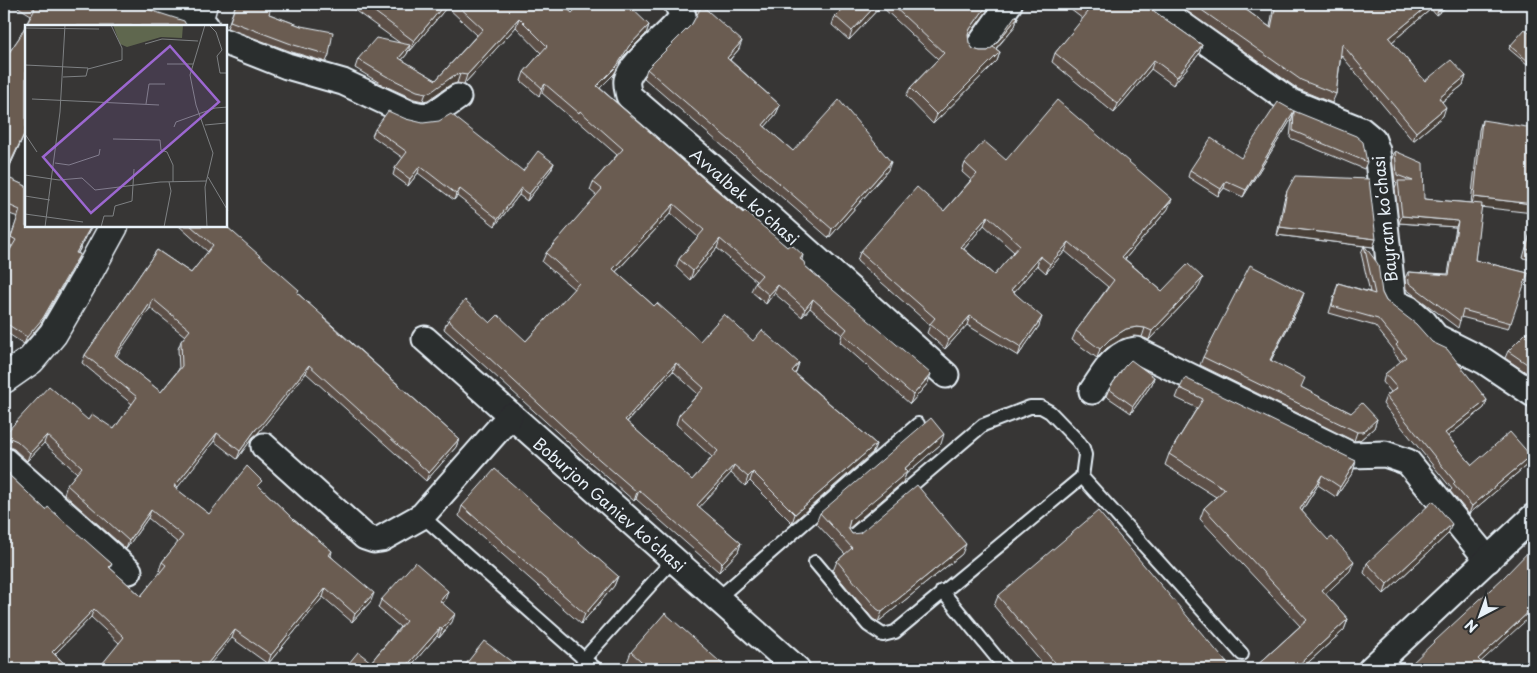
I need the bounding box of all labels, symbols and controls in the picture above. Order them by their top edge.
inset map [25,25,228,228]
street label: Avvalbek koʻchasi [685,142,805,250]
street label: Bayram koʻchasi [1365,155,1403,283]
street label: Boburjon Ganiev koʻchasi [529,431,691,577]
north arrow [1454,590,1504,640]
text: N [1460,615,1482,638]

